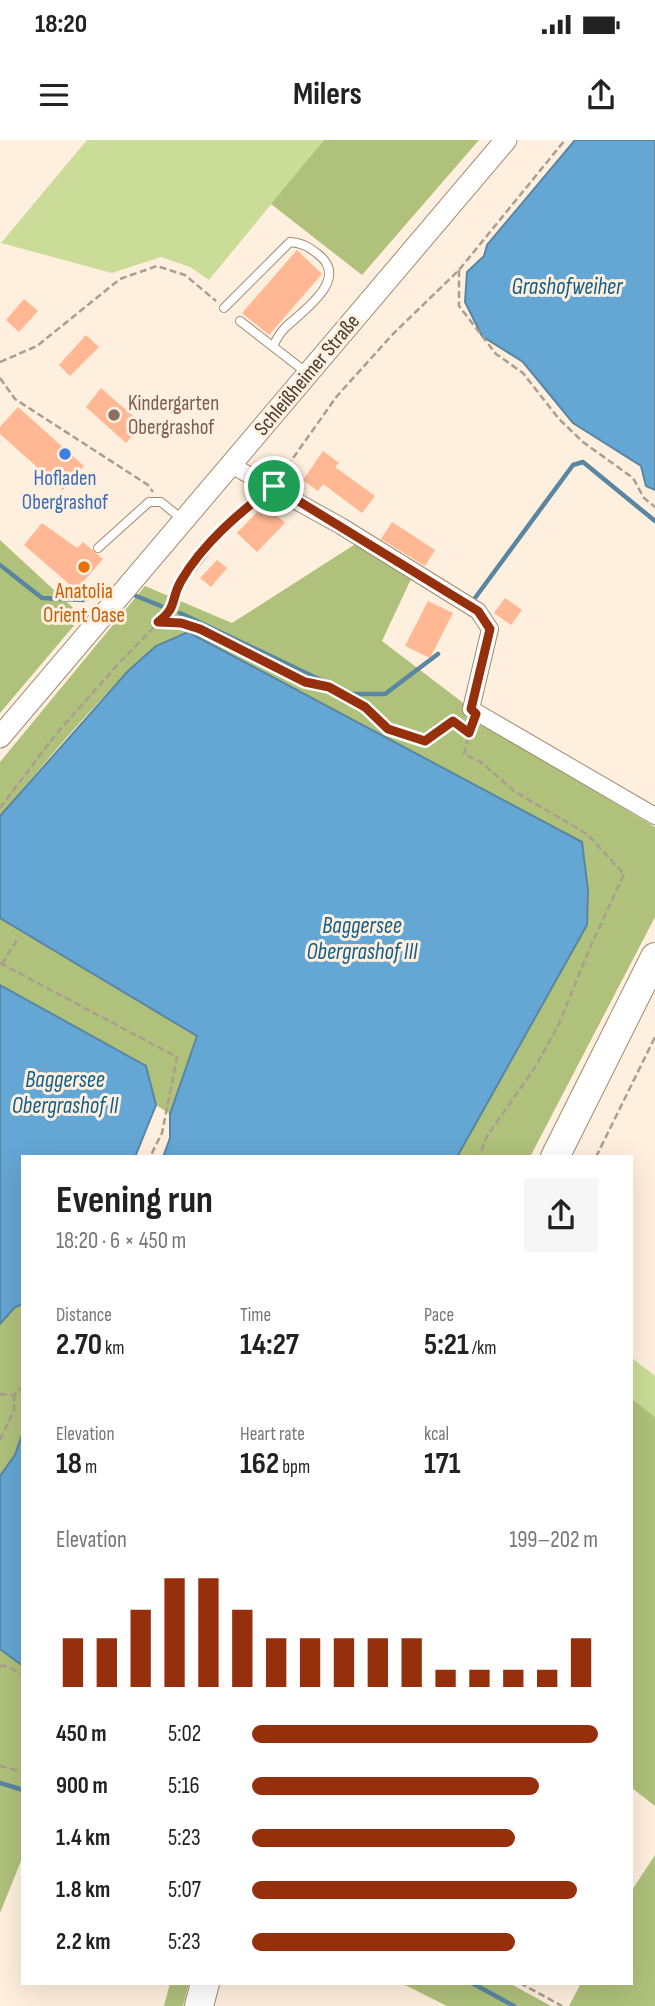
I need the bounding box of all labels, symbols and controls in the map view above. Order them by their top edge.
text: 18:20 [35,9,87,40]
text: Milers [293,75,362,114]
icon: menu [35,76,73,114]
icon: share [582,76,620,114]
water label: Grashofweiher [511,273,624,301]
street label: Schleißheimer Straße [249,309,365,441]
place label: Kindergarten Obergrashof [128,391,219,440]
marker: Kindergarten Obergrashof [106,407,122,423]
marker: Hofladen Obergrashof [57,446,73,462]
pin [244,456,304,516]
place label: Hofladen Obergrashof [22,466,109,515]
icon: arrive [255,467,293,505]
marker: Anatolia Orient Oase [76,559,92,575]
place label: Anatolia Orient Oase [43,579,125,628]
water label: Baggersee Obergrashof III [306,912,418,966]
water label: Baggersee Obergrashof II [12,1066,119,1120]
text: Evening run [56,1178,213,1223]
button: share [524,1178,598,1252]
text: 18:20 · 6 × 450 m [56,1227,186,1255]
text: Distance [56,1304,112,1327]
text: Time [240,1304,271,1327]
text: Pace [424,1304,454,1327]
text: 2.70 [56,1327,102,1363]
text: 14:27 [240,1327,299,1363]
text: 5:21 [424,1327,469,1363]
text: km [102,1337,125,1360]
text: /km [469,1337,497,1360]
text: Elevation [56,1423,115,1446]
text: Heart rate [240,1423,305,1446]
text: kcal [424,1423,449,1446]
text: 18 [56,1446,82,1482]
text: 162 [240,1446,279,1482]
text: 171 [424,1446,460,1482]
text: m [82,1456,97,1479]
text: bpm [279,1456,310,1479]
text: Elevation [56,1526,127,1554]
text: 199–202 m [509,1526,598,1554]
text: 450 m [56,1720,107,1748]
text: 5:02 [168,1720,201,1748]
text: 900 m [56,1772,108,1800]
text: 5:16 [168,1772,200,1800]
text: 1.4 km [56,1824,110,1852]
text: 5:23 [168,1824,201,1852]
text: 1.8 km [56,1876,110,1904]
text: 5:07 [168,1876,201,1904]
text: 2.2 km [56,1928,110,1956]
text: 5:23 [168,1928,201,1956]

